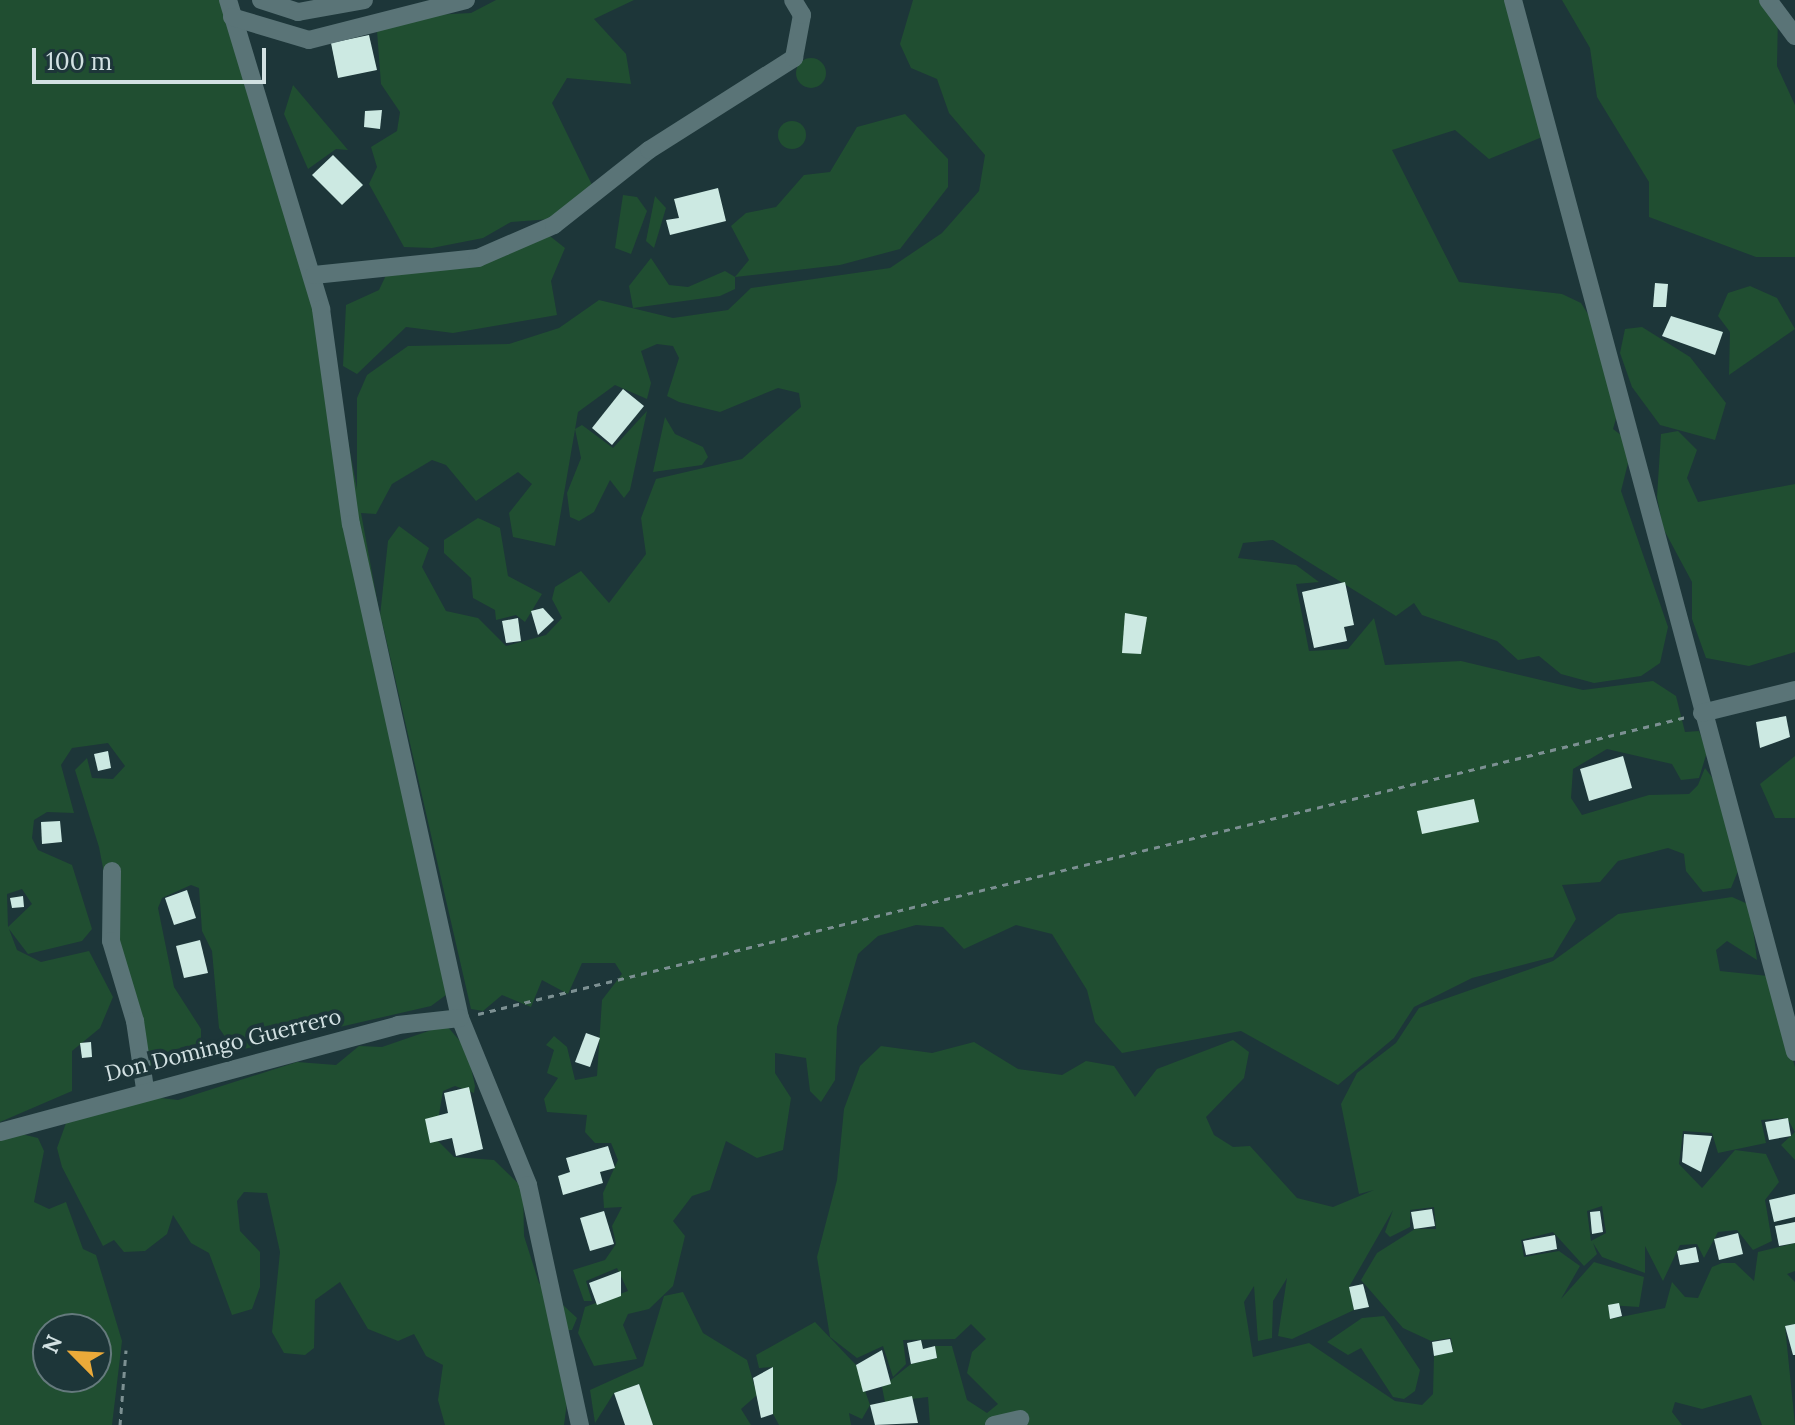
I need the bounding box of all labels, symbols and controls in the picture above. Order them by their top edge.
scale bar [36,32,270,82]
text: 100 m [46,46,112,77]
street label: Don Domingo Guerrero [102,1003,344,1087]
north arrow [32,1313,112,1393]
text: N [36,1331,68,1358]

